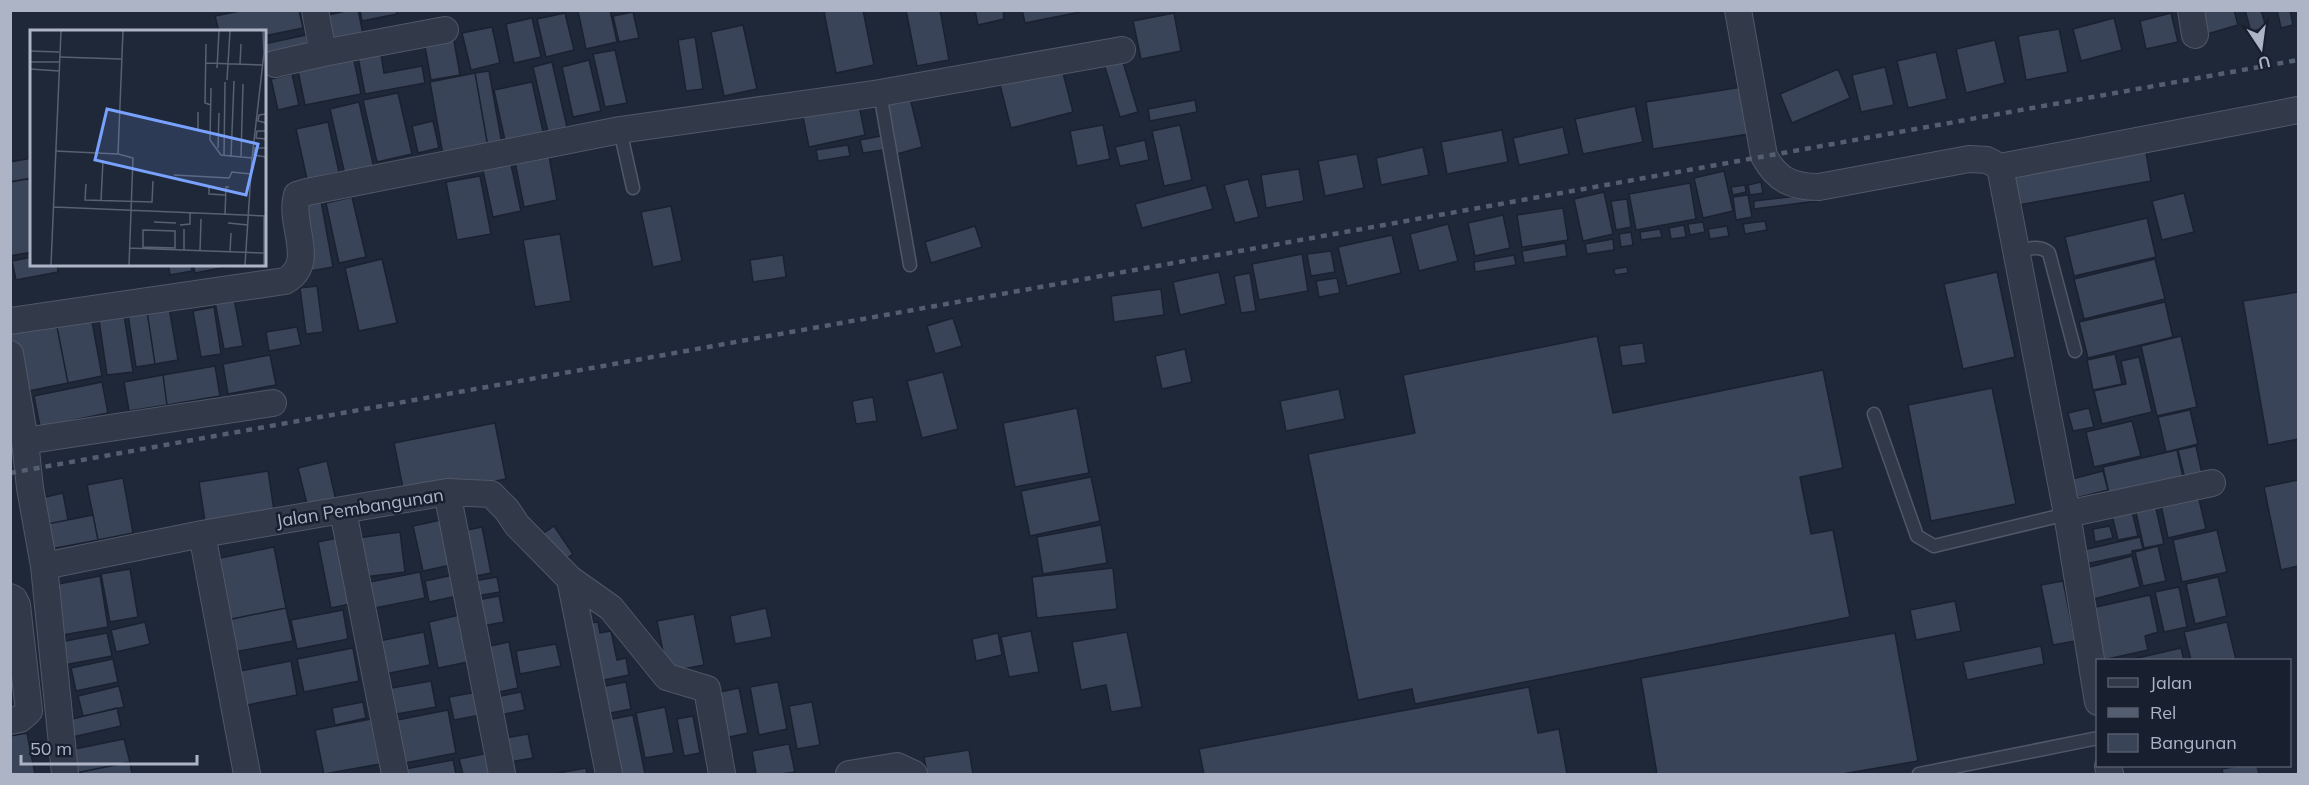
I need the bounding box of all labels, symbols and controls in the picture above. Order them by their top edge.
north arrow [2231,18,2291,78]
inset map [30,30,266,266]
text: U [2256,52,2272,74]
street label: Jalan Pembangunan [275,483,445,532]
legend [2096,659,2291,767]
text: Jalan [2150,671,2192,694]
text: Rel [2150,701,2176,724]
scale bar [21,728,196,766]
text: Bangunan [2150,731,2237,754]
text: 50 m [30,737,72,760]

